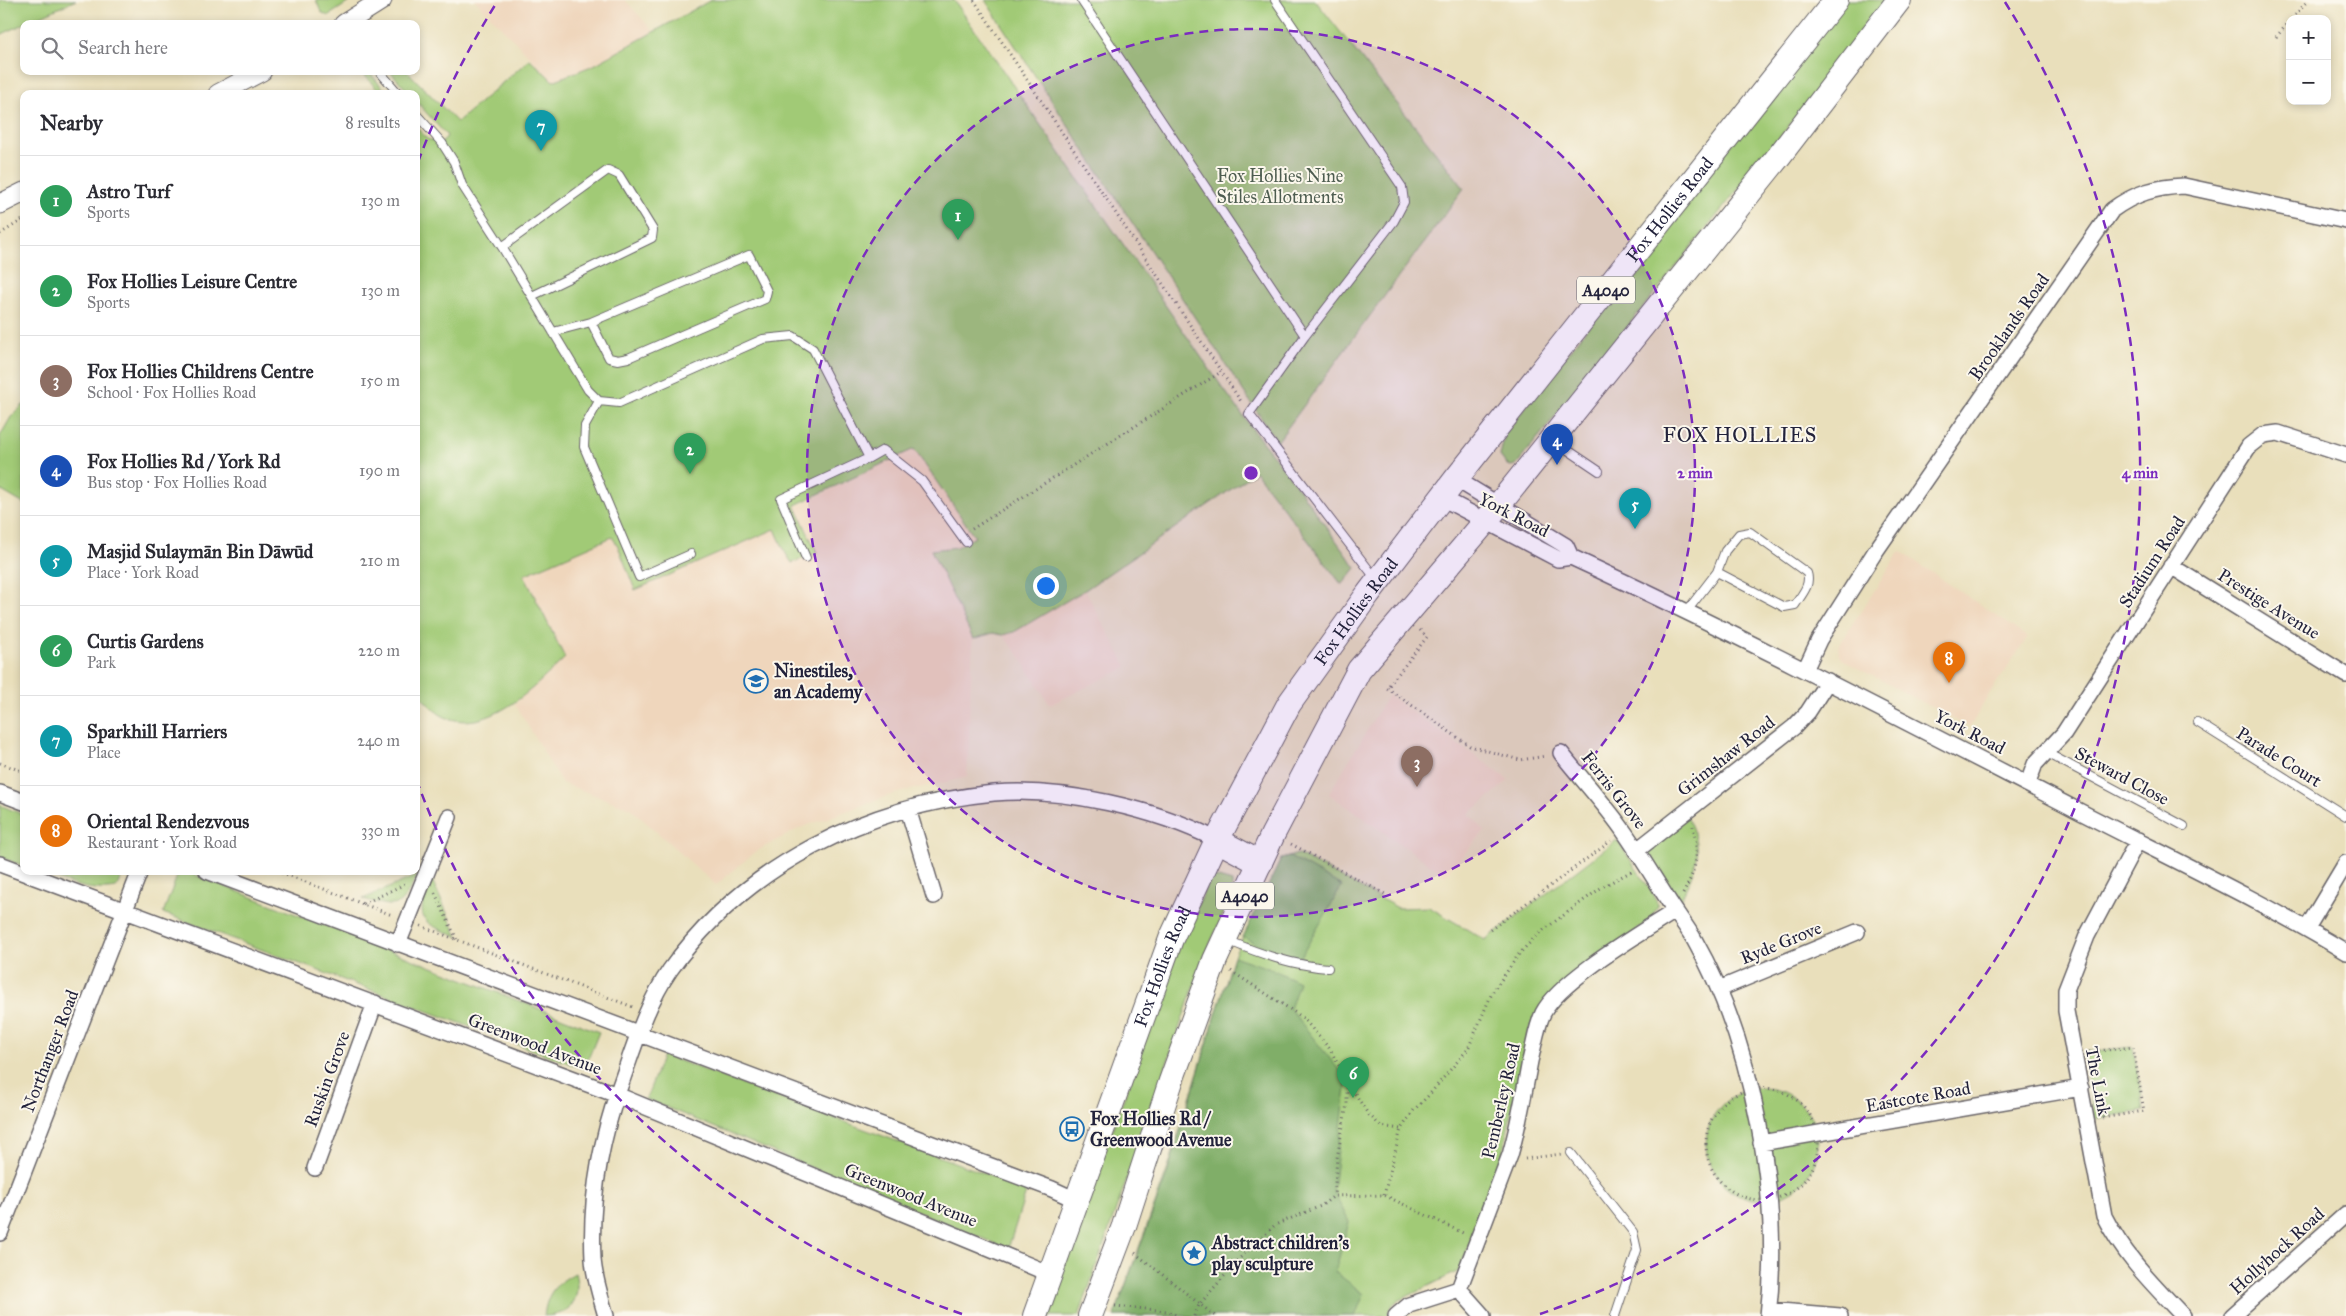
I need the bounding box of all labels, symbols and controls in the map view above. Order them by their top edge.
map controls [2286,15,2331,105]
button: + [2286,15,2331,60]
search box [20,20,420,75]
icon: search [38,34,66,62]
text: Search here [78,36,168,59]
button: − [2286,60,2331,105]
text: Nearby [40,110,103,136]
pin: 7 [525,110,557,151]
text: 8 results [345,113,400,132]
street label: Fox Hollies Road [1621,153,1718,266]
park label: Fox Hollies Nine Stiles Allotments [1217,165,1343,208]
text: Astro Turf [87,180,171,203]
text: 1 [53,191,59,210]
text: 130 m [361,191,400,210]
pin: 1 [942,199,974,240]
text: Sports [87,203,130,222]
street label: Brooklands Road [1964,269,2054,385]
text: Fox Hollies Leisure Centre [87,270,297,293]
road number: A4040 [1577,276,1635,304]
text: 2 [52,281,60,300]
text: 130 m [361,281,400,300]
text: Sports [87,293,130,312]
text: Fox Hollies Childrens Centre [87,360,314,383]
text: 3 [53,371,59,390]
text: 150 m [360,371,400,390]
text: School · Fox Hollies Road [87,383,256,402]
district label: FOX HOLLIES [1663,423,1817,447]
pin: 4 [1541,424,1573,465]
pin: 2 [674,433,706,474]
text: Fox Hollies Rd / York Rd [87,450,281,473]
text: 4 [52,461,60,480]
text: 190 m [359,461,400,480]
centre of rings [1242,464,1260,482]
text: 2 min [1677,464,1714,482]
text: 4 min [2122,464,2159,483]
text: Bus stop · Fox Hollies Road [87,473,267,492]
street label: York Road [1475,488,1553,542]
pin: 5 [1619,488,1651,529]
street label: Stadium Road [2114,512,2190,612]
text: Masjid Sulaymān Bin Dāwūd [87,540,313,563]
text: 5 [52,551,60,570]
text: 210 m [360,551,400,570]
street label: Fox Hollies Road [1309,553,1403,670]
text: Place · York Road [87,563,199,582]
street label: Prestige Avenue [2213,564,2324,645]
your location [1033,573,1059,599]
text: Curtis Gardens [87,630,204,653]
text: 6 [52,641,60,660]
text: 220 m [358,641,400,660]
pin: 8 [1933,642,1965,683]
text: Park [87,653,116,672]
place label: Ninestiles, an Academy [774,660,864,704]
school or university icon: Ninestiles, an Academy [743,668,769,694]
street label: York Road [1931,705,2009,759]
street label: Grimshaw Road [1673,711,1779,801]
text: Sparkhill Harriers [87,720,227,743]
street label: Parade Court [2232,722,2326,792]
text: 7 [52,731,60,750]
text: 240 m [357,731,400,750]
street label: Steward Close [2071,742,2173,810]
text: Place [87,743,121,762]
pin: 3 [1401,746,1433,787]
street label: Ferris Grove [1577,747,1651,833]
text: Oriental Rendezvous [87,810,249,833]
text: 8 [52,821,60,840]
text: 330 m [361,821,400,840]
text: Restaurant · York Road [87,833,237,852]
road number: A4040 [1216,882,1274,909]
street label: Fox Hollies Road [1129,903,1196,1030]
street label: Ryde Grove [1737,917,1825,969]
street label: Northanger Road [17,987,84,1116]
street label: Greenwood Avenue [465,1008,605,1080]
street label: Ruskin Grove [300,1028,354,1130]
street label: Pemberley Road [1477,1041,1525,1161]
street label: The Link [2081,1045,2116,1118]
pin: 6 [1337,1057,1369,1098]
street label: Eastcote Road [1864,1077,1972,1117]
place label: Fox Hollies Rd / Greenwood Avenue [1090,1108,1232,1151]
bus stop icon: Fox Hollies Rd / Greenwood Avenue [1059,1116,1085,1142]
street label: Greenwood Avenue [841,1158,981,1232]
street label: Hollyhock Road [2225,1203,2329,1299]
place label: Abstract children’s play sculpture [1211,1232,1350,1276]
place icon: Abstract children’s play sculpture [1181,1240,1207,1266]

